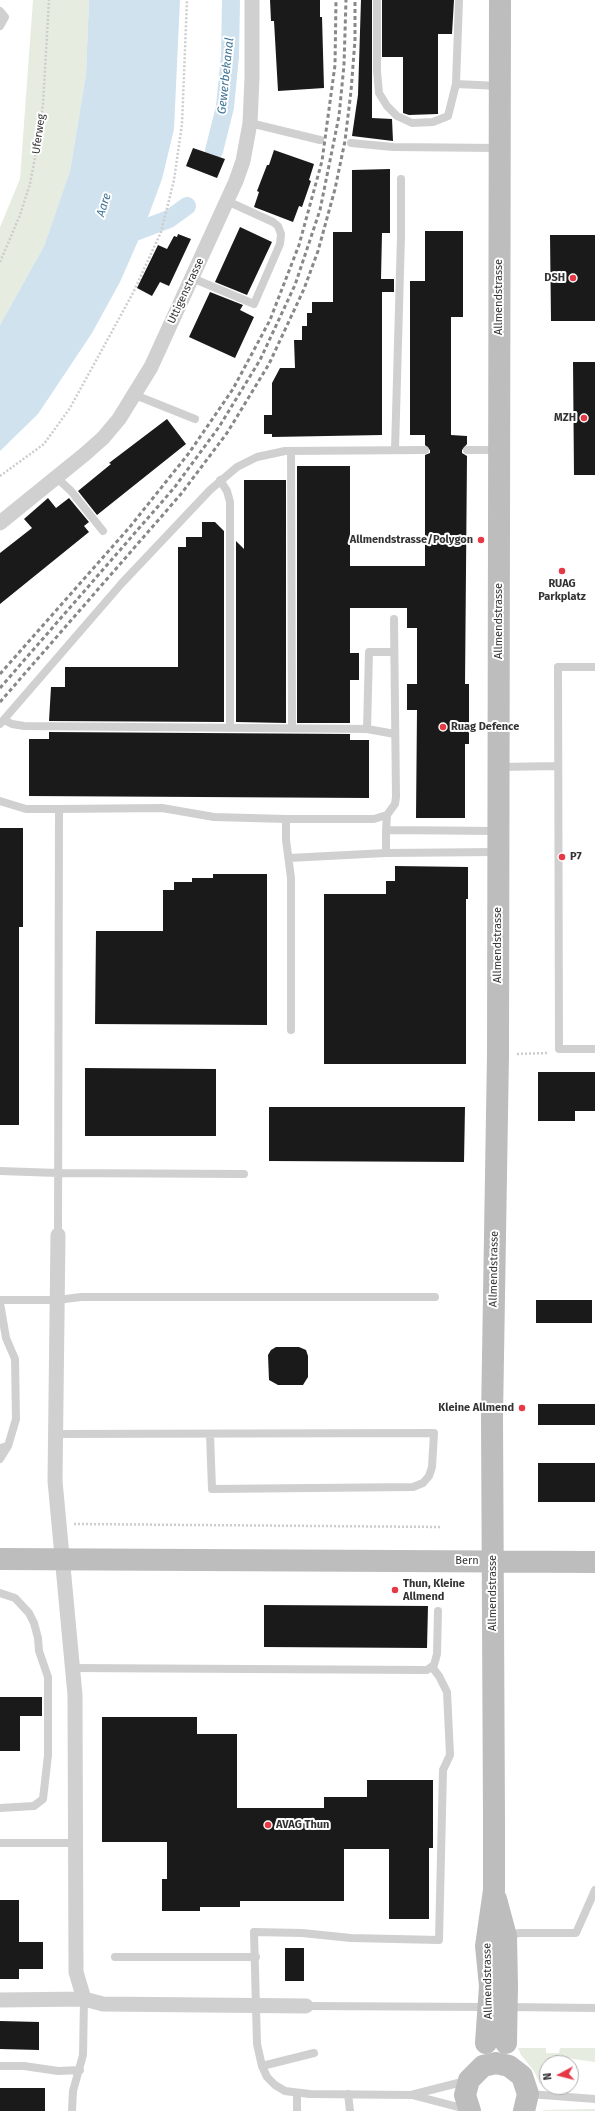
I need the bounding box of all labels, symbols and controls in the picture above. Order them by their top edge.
water label: Gewerbekanal [215,37,237,115]
street label: Uferweg [30,113,48,155]
water label: Aare [94,191,114,219]
street label: Uttigenstrasse [165,256,207,326]
street label: Allmendstrasse [492,259,506,335]
place label: DSH [544,271,565,285]
marker: DSH [568,273,578,283]
place label: MZH [554,411,576,425]
marker: MZH [579,413,589,423]
place label: Allmendstrasse/Polygon [350,533,473,547]
marker: Allmendstrasse/Polygon [476,535,486,545]
marker: RUAG Parkplatz [557,566,567,576]
place label: RUAG Parkplatz [538,577,586,603]
street label: Allmendstrasse [492,583,506,659]
place label: Ruag Defence [451,720,519,734]
marker: Ruag Defence [438,722,448,732]
place label: P7 [570,850,582,864]
marker: P7 [557,852,567,862]
street label: Allmendstrasse [491,907,505,983]
street label: Allmendstrasse [487,1231,501,1307]
place label: Kleine Allmend [438,1401,514,1415]
marker: Kleine Allmend [517,1403,527,1413]
street label: Bern [455,1554,479,1568]
street label: Allmendstrasse [486,1555,500,1631]
place label: Thun, Kleine Allmend [403,1577,465,1603]
marker: Thun, Kleine Allmend [390,1585,400,1595]
place label: AVAG Thun [276,1818,329,1832]
marker: AVAG Thun [263,1820,273,1830]
street label: Allmendstrasse [481,1943,495,2019]
north arrow [539,2055,579,2095]
text: N [541,2072,554,2081]

